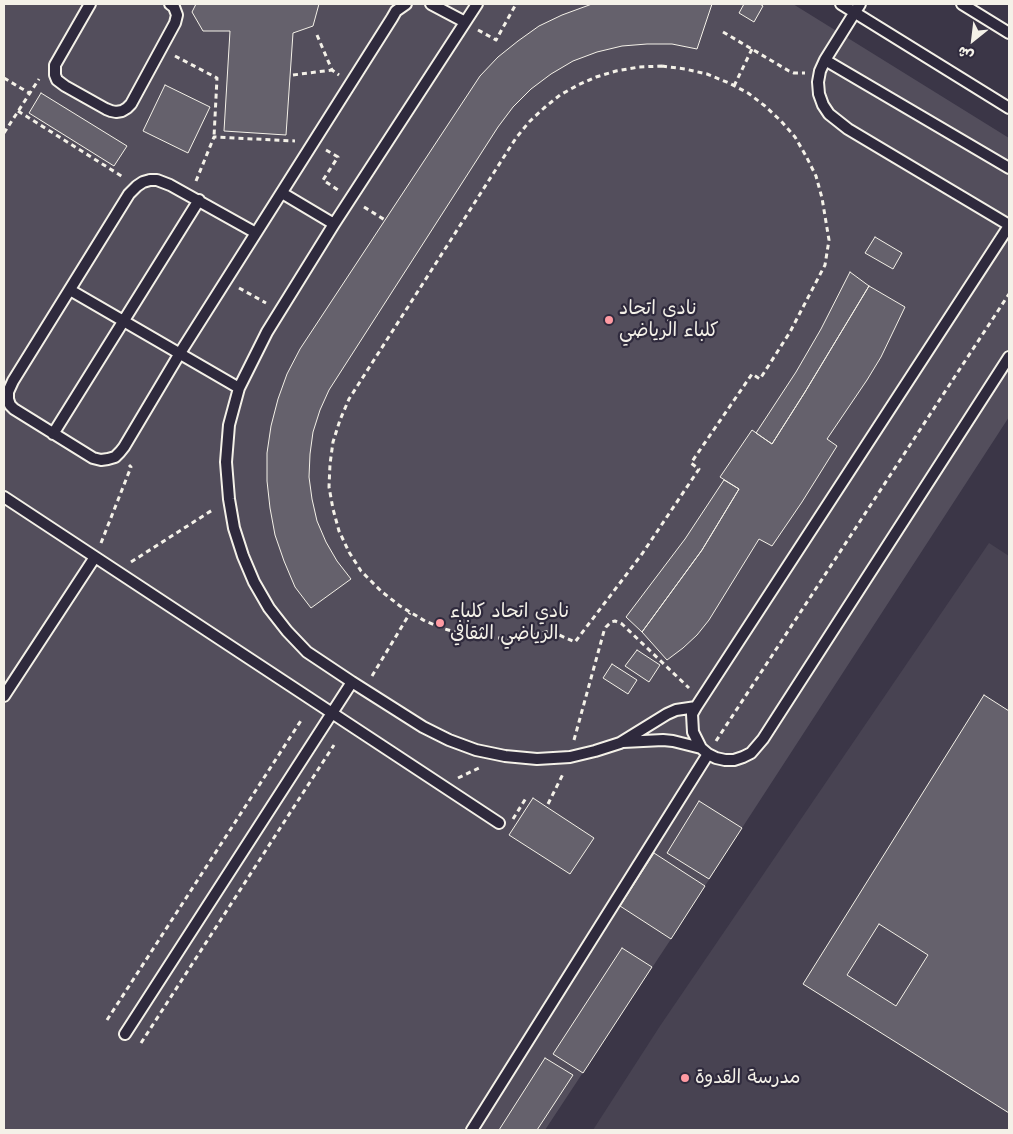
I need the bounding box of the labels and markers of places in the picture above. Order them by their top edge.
place label: نادي اتحاد كلباء الرياضي [619,298,719,342]
marker: نادي اتحاد كلباء الرياضي [603,314,615,326]
place label: نادي اتحاد كلباء الرياضي الثقافي [450,601,569,645]
marker: نادي اتحاد كلباء الرياضي الثقافي [434,617,446,629]
place label: مدرسة القدوة [695,1067,801,1089]
marker: مدرسة القدوة [679,1072,691,1084]

